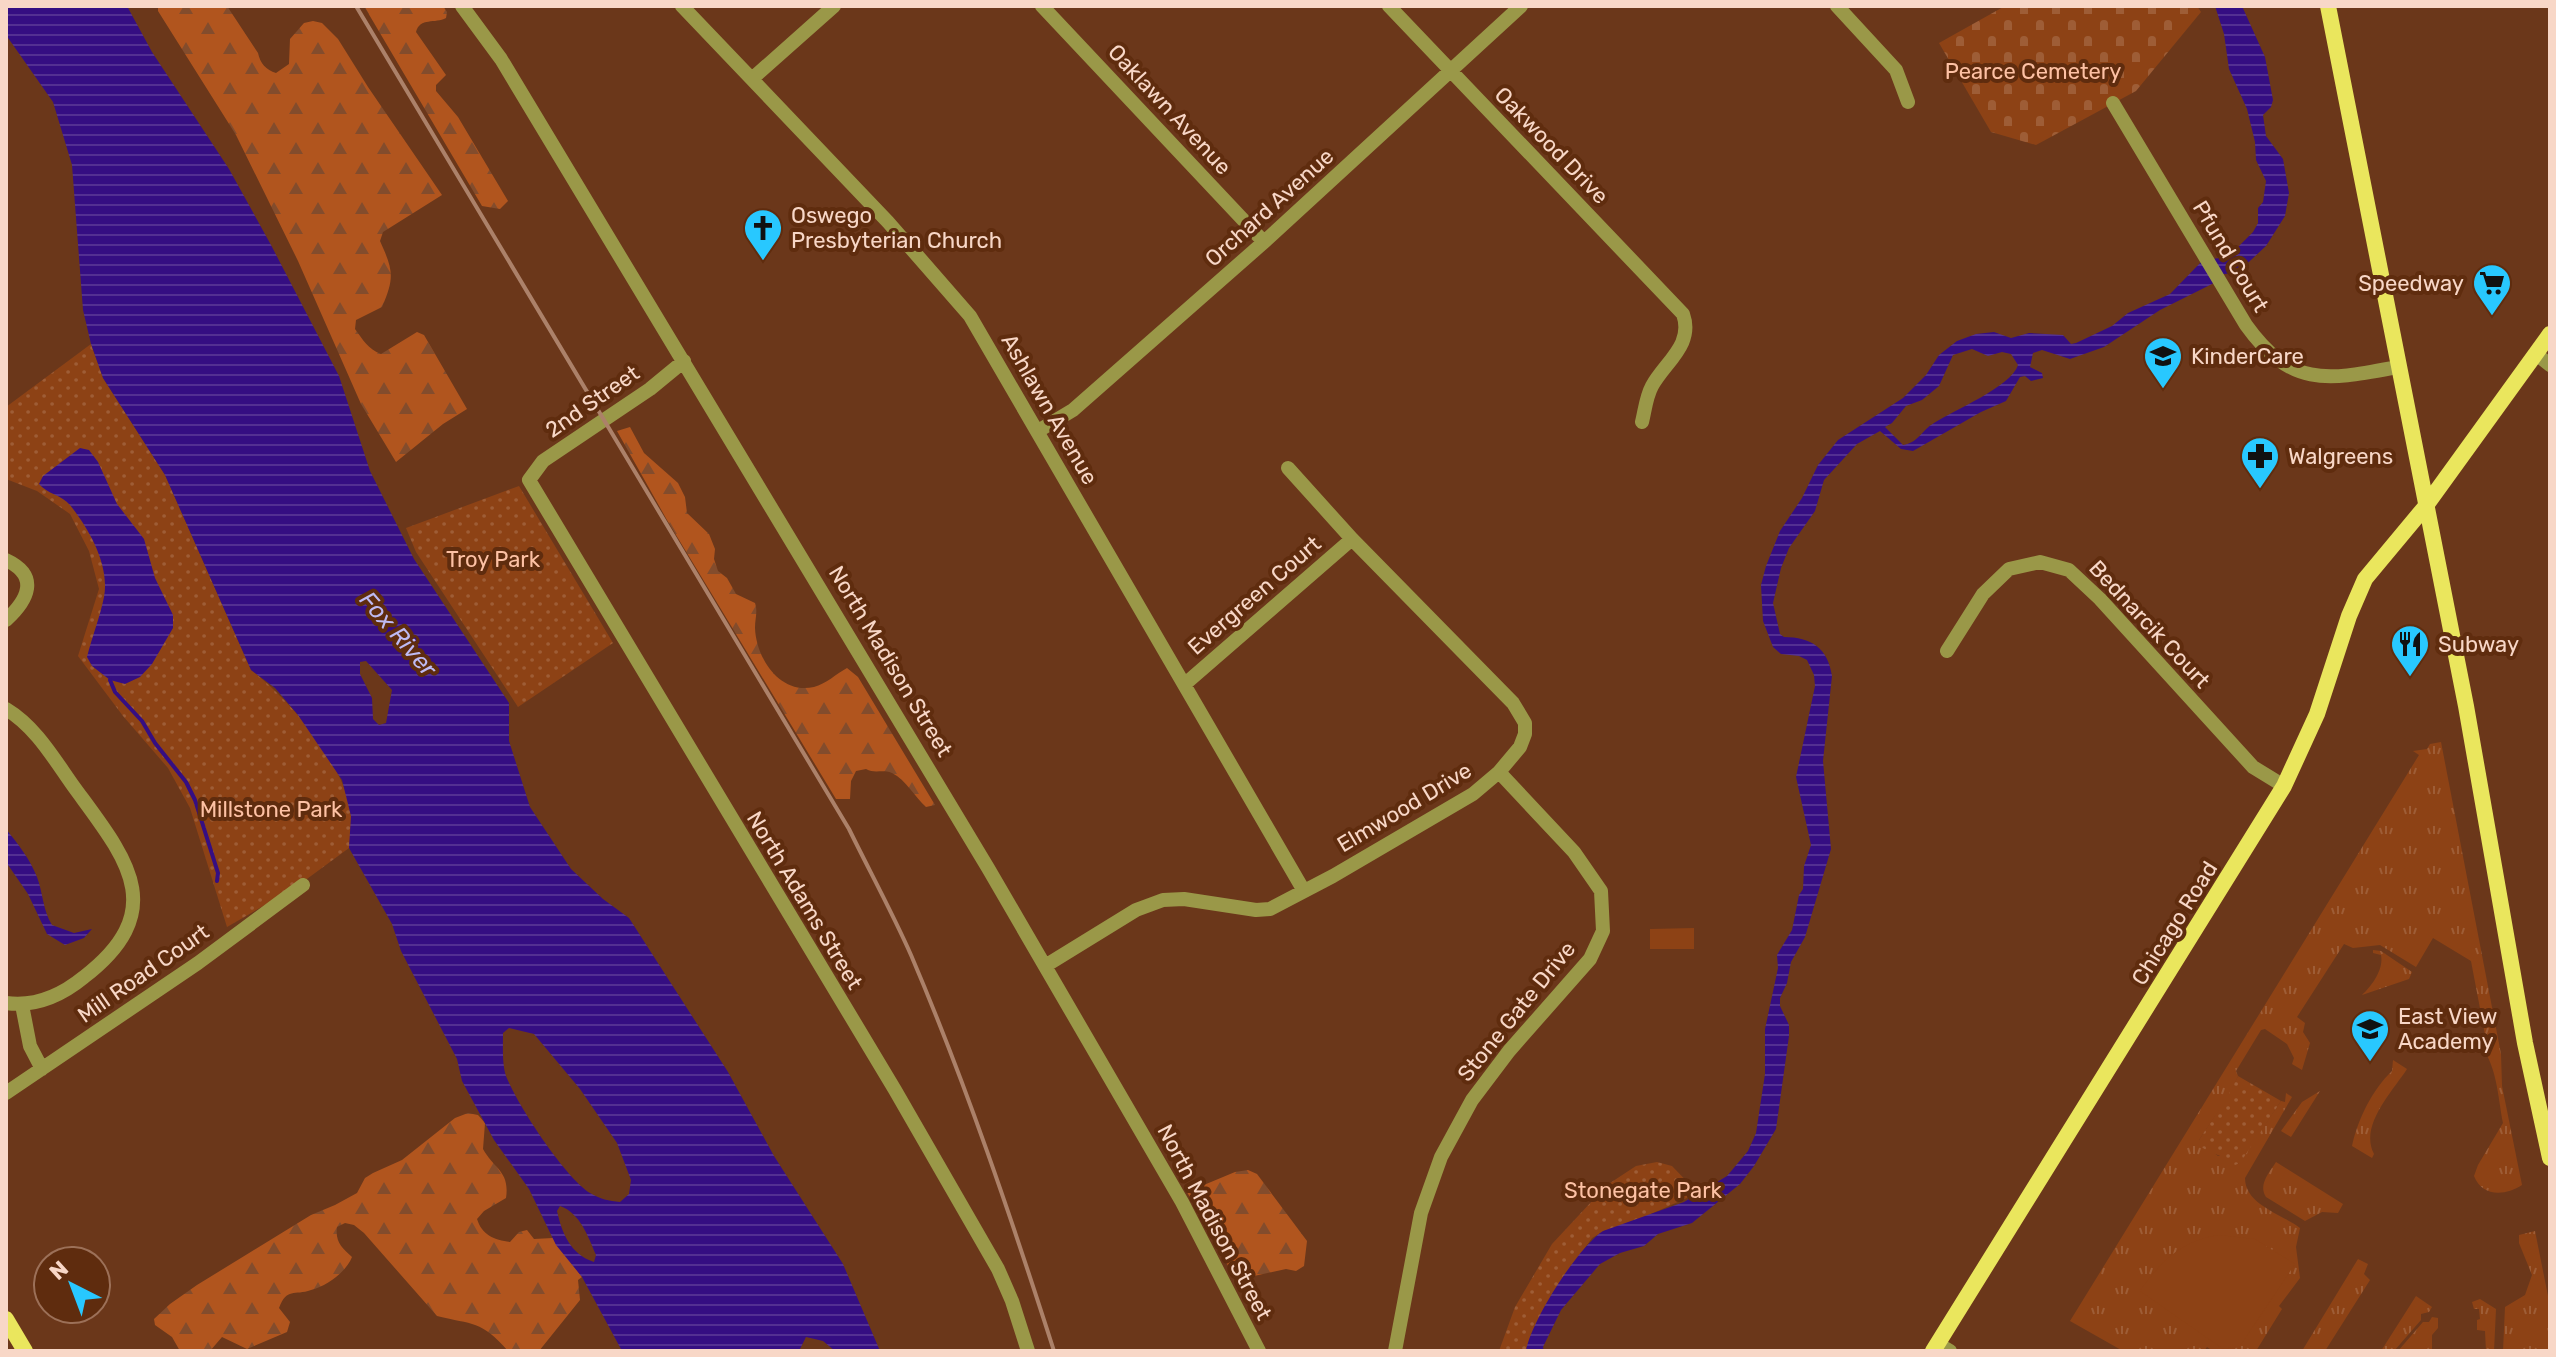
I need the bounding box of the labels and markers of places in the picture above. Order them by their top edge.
place label: Oswego Presbyterian Church [791,202,1002,254]
church icon: Oswego Presbyterian Church [742,207,784,262]
supermarket icon: Speedway [2471,262,2513,317]
place label: Speedway [2358,270,2464,297]
school or university icon: KinderCare [2142,335,2184,390]
place label: KinderCare [2191,343,2304,370]
pharmacy icon: Walgreens [2239,435,2281,490]
place label: Walgreens [2288,443,2393,470]
restaurant icon: Subway [2389,623,2431,678]
place label: Subway [2438,631,2519,658]
place label: East View Academy [2398,1003,2497,1055]
school or university icon: East View Academy [2349,1008,2391,1063]

